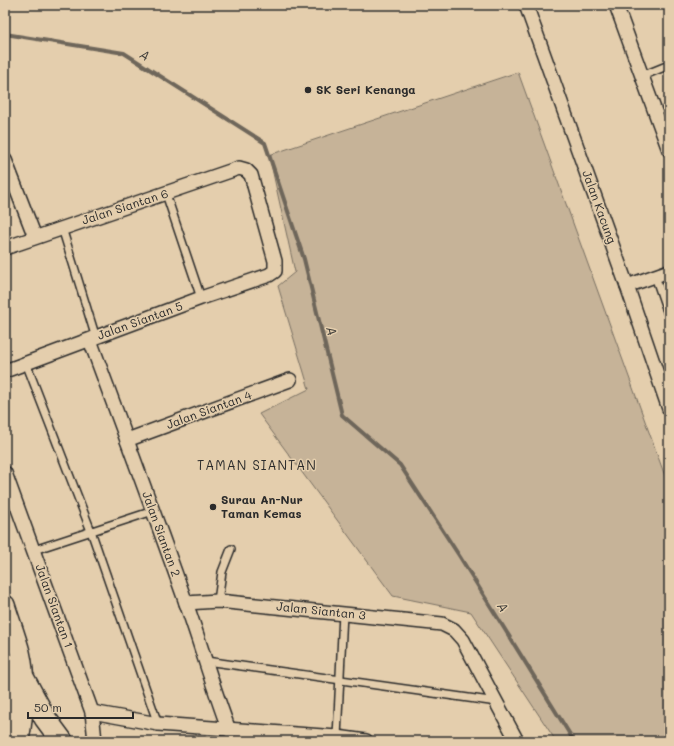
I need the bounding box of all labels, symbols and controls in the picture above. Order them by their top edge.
water label: A [137,45,154,64]
place label: SK Seri Kenanga [316,81,416,97]
marker: SK Seri Kenanga [303,85,313,95]
street label: Jalan Kacung [579,168,621,246]
street label: Jalan Siantan 6 [79,185,170,228]
street label: Jalan Siantan 5 [95,297,185,343]
water label: A [323,324,342,337]
street label: Jalan Siantan 4 [164,386,254,432]
district label: TAMAN SIANTAN [197,456,317,473]
street label: Jalan Siantan 2 [139,489,185,578]
place label: Surau An-Nur Taman Kemas [221,491,303,521]
marker: Surau An-Nur Taman Kemas [208,502,218,512]
street label: Jalan Siantan 1 [32,561,78,650]
street label: Jalan Siantan 3 [276,597,367,623]
water label: A [494,598,513,615]
scale bar [28,694,133,720]
text: 50 m [34,699,62,715]

